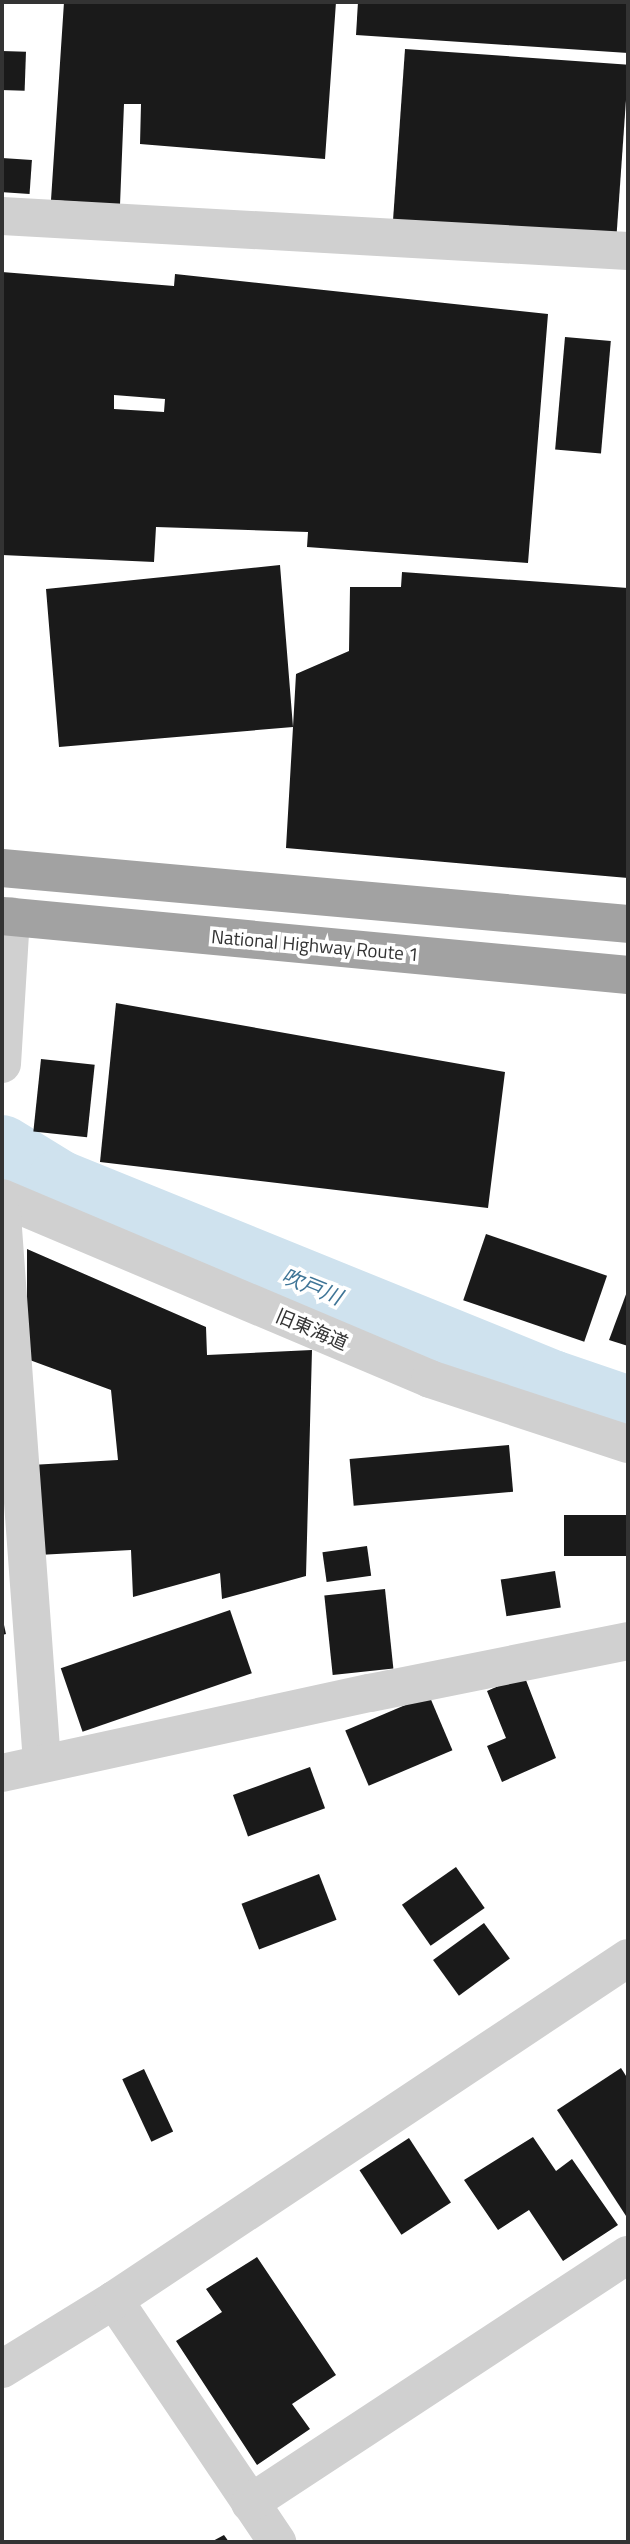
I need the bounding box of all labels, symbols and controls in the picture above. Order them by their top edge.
street label: National Highway Route 1 [210,925,420,965]
water label: 吹戸川 [278,1263,346,1309]
street label: 旧東海道 [273,1304,351,1354]

